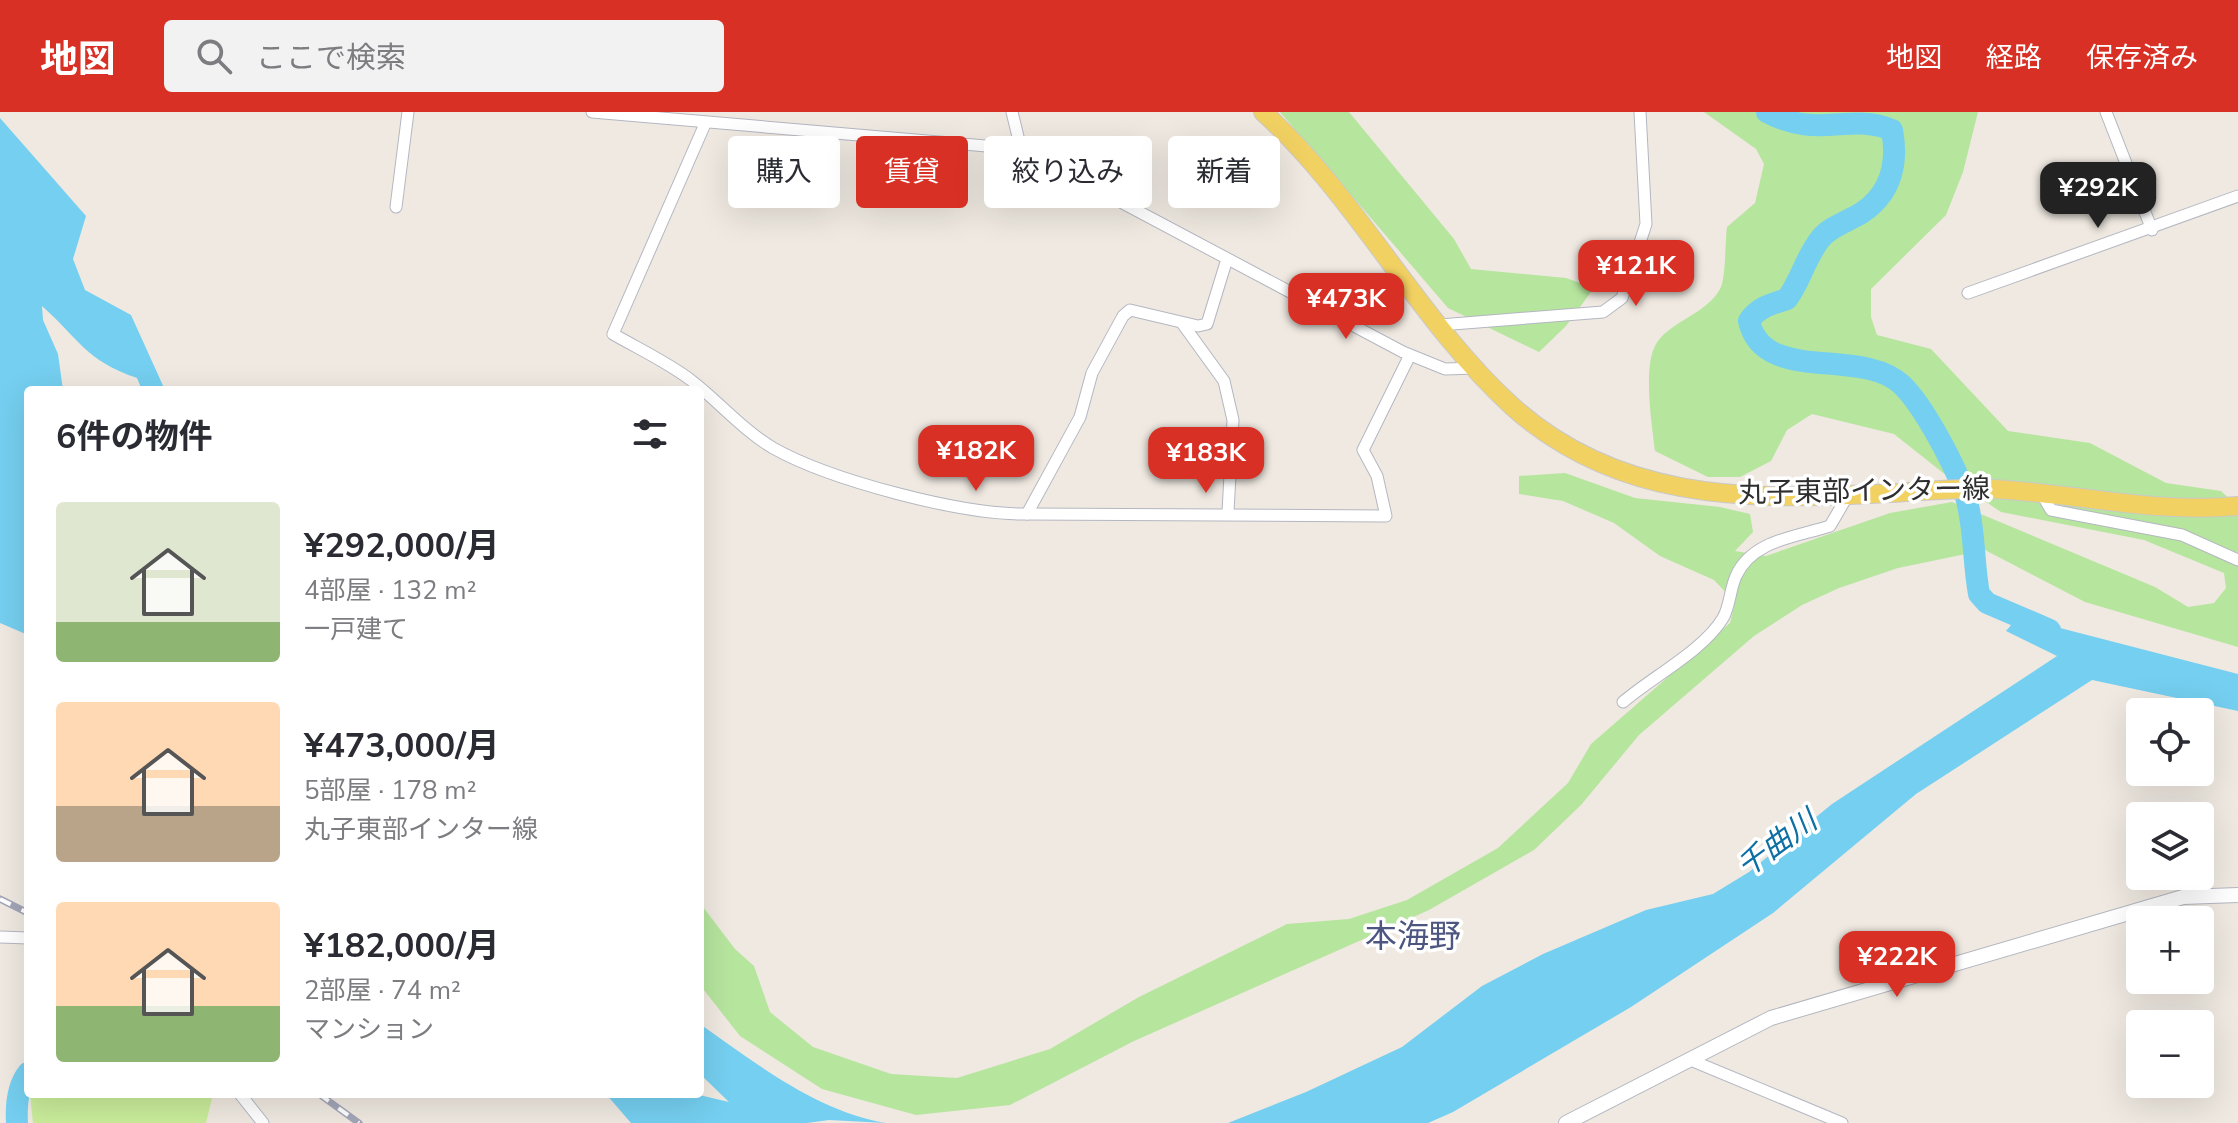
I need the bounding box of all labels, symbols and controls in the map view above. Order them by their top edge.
search box [164,20,724,92]
text: 地図 [40,34,116,85]
icon: search [192,34,236,78]
text: ここで検索 [256,38,406,79]
text: 地図 [1886,39,1942,77]
text: 経路 [1986,39,2042,77]
text: 保存済み [2086,39,2198,77]
chip: 購入 [728,136,840,208]
chip: 賃貸 [856,136,968,208]
chip: 絞り込み [984,136,1152,208]
chip: 新着 [1168,136,1280,208]
pin: ¥292K [2042,162,2154,230]
text: ¥292K [2058,170,2138,205]
pin: ¥121K [1580,240,1692,308]
text: ¥121K [1596,248,1676,283]
pin: ¥473K [1290,273,1402,341]
text: ¥473K [1306,281,1386,316]
icon: filters [628,412,672,456]
text: 6件の物件 [56,414,212,460]
pin: ¥182K [920,425,1032,493]
pin: ¥183K [1150,427,1262,495]
text: ¥182K [936,433,1016,468]
text: ¥183K [1166,435,1246,470]
street label: 丸子東部インター線 [1738,470,1990,512]
text: ¥292,000/月 [304,523,500,569]
icon: home [120,534,216,630]
text: 4部屋 · 132 m² [304,573,477,608]
text: 一戸建て [304,612,408,647]
map controls [2126,698,2214,1098]
button: locate [2126,698,2214,786]
text: ¥473,000/月 [304,723,500,769]
icon: home [120,734,216,830]
text: 5部屋 · 178 m² [304,773,477,808]
water label: 千曲川 [1729,799,1828,887]
button: layers [2126,802,2214,890]
text: 丸子東部インター線 [304,812,538,847]
button: + [2126,906,2214,994]
district label: 本海野 [1365,915,1461,958]
text: ¥182,000/月 [304,923,500,969]
pin: ¥222K [1841,931,1953,999]
icon: home [120,934,216,1030]
text: ¥222K [1857,939,1937,974]
text: 2部屋 · 74 m² [304,973,461,1008]
button: − [2126,1010,2214,1098]
text: マンション [304,1012,434,1047]

